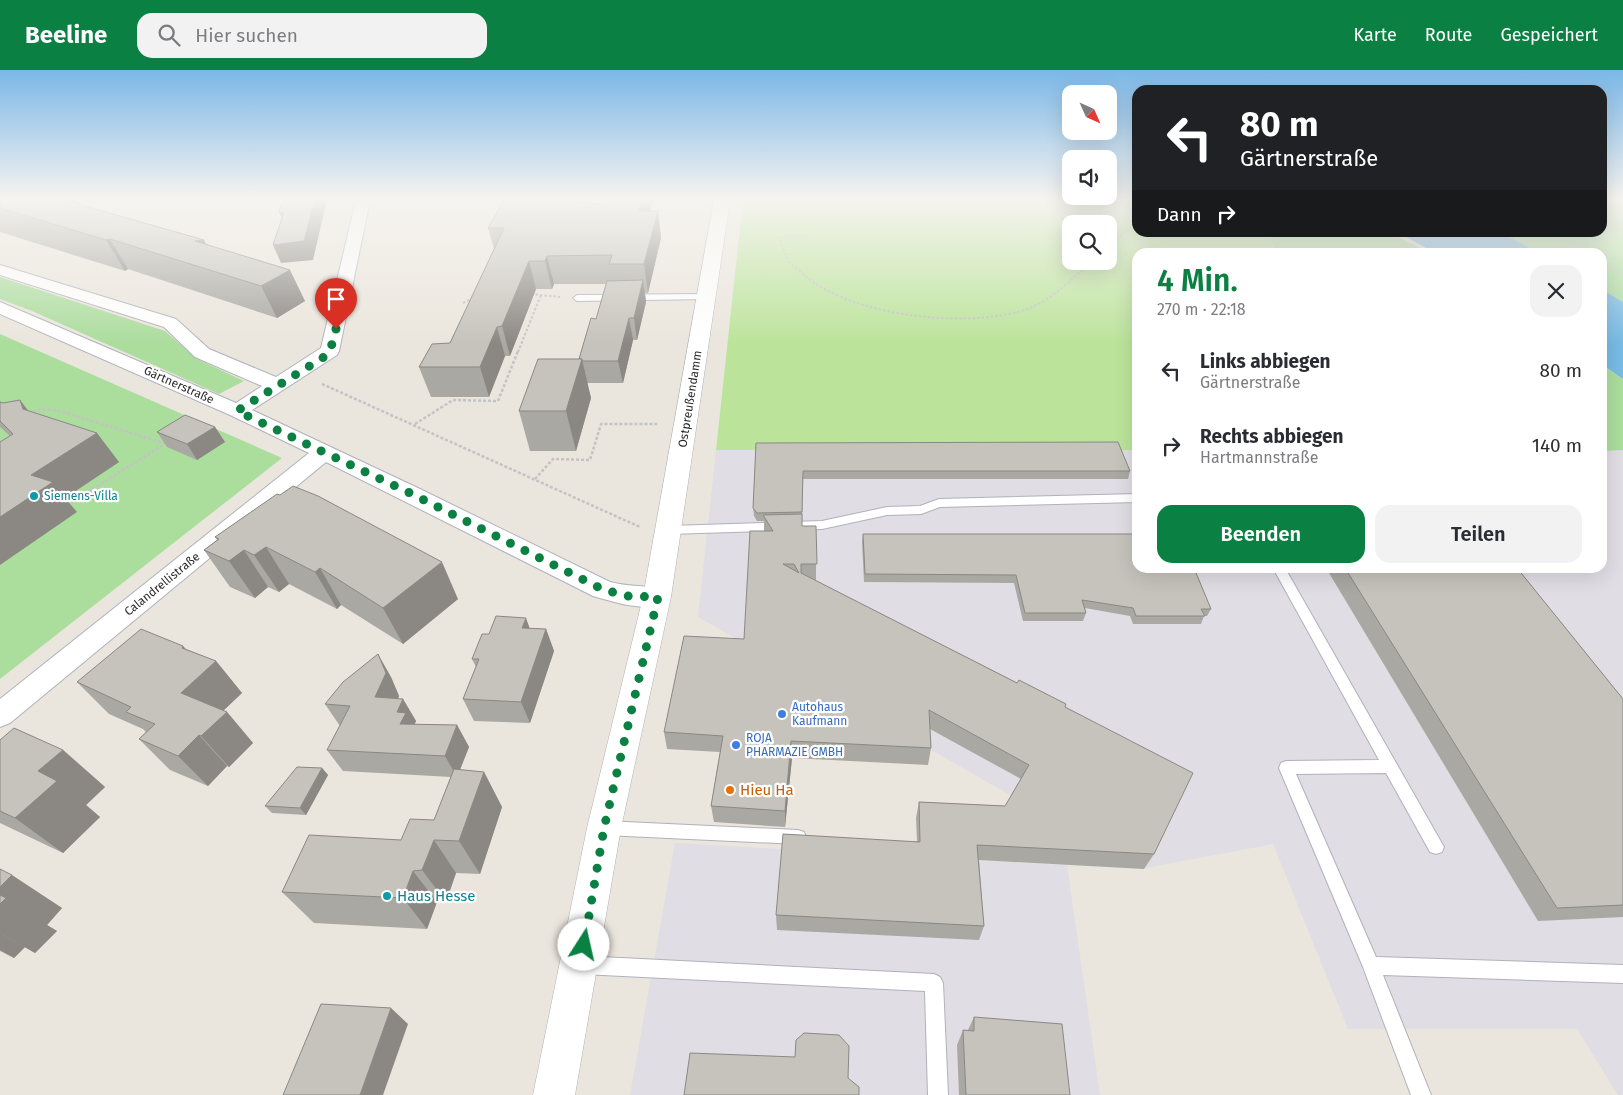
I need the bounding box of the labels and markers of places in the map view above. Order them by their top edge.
pin [315,278,357,329]
place label: Siemens-Villa [44,489,118,503]
marker: Siemens-Villa [28,490,40,502]
place label: Autohaus Kaufmann [792,700,847,728]
marker: Autohaus Kaufmann [776,708,788,720]
place label: ROJA PHARMAZIE GMBH [746,731,843,759]
marker: ROJA PHARMAZIE GMBH [730,739,742,751]
place label: Hieu Ha [740,781,794,799]
marker: Hieu Ha [724,784,736,796]
place label: Haus Hesse [397,887,475,905]
marker: Haus Hesse [381,890,393,902]

